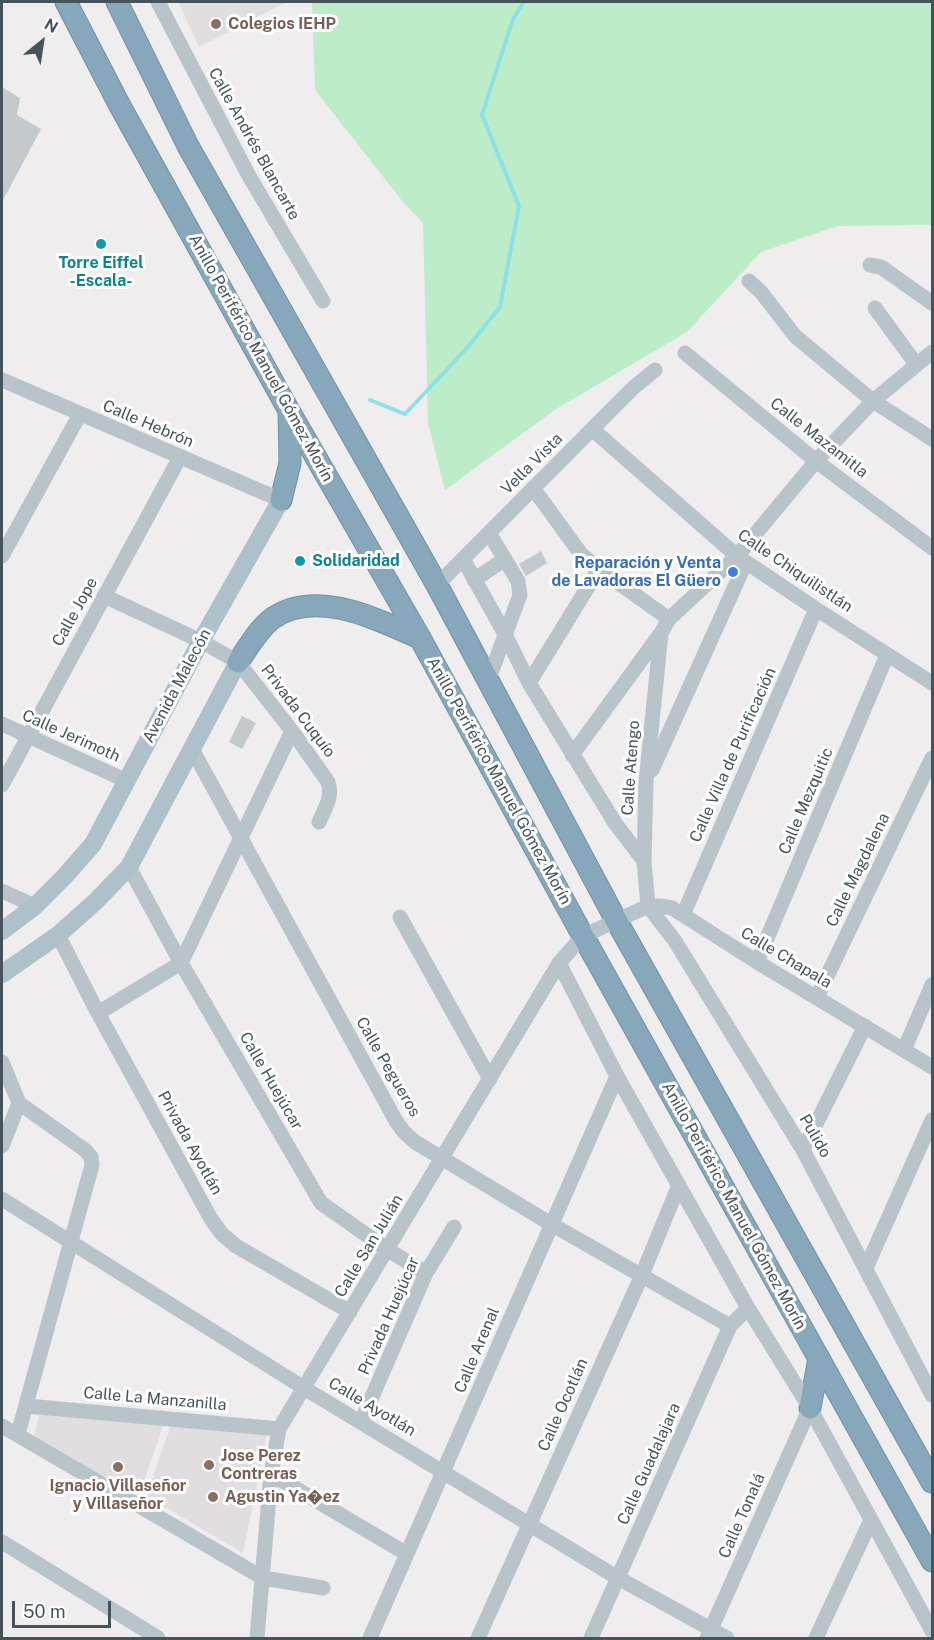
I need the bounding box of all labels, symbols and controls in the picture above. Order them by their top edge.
north arrow [12,12,72,72]
place label: Colegios IEHP [228,14,336,34]
text: N [41,15,61,37]
marker: Colegios IEHP [209,17,223,31]
street label: Calle Andrés Blancarte [204,64,304,224]
street label: Anillo Periférico Manuel Gómez Morín [185,231,337,485]
marker: Torre Eiffel -Escala- [94,237,108,251]
place label: Torre Eiffel -Escala- [58,253,144,291]
street label: Calle Mazamitla [766,394,872,482]
street label: Calle Hebrón [100,396,196,452]
street label: Vella Vista [497,429,567,499]
street label: Calle Chiquilistlán [734,525,856,617]
place label: Solidaridad [312,551,400,571]
place label: Reparación y Venta de Lavadoras El Güero [551,553,721,591]
marker: Solidaridad [293,554,307,568]
marker: Reparación y Venta de Lavadoras El Güero [726,565,740,579]
street label: Calle Jope [48,574,102,650]
street label: Avenida Malecón [139,626,215,746]
street label: Anillo Periférico Manuel Gómez Morín [423,654,575,908]
street label: Privada Cuquío [257,661,339,761]
street label: Calle Villa de Purificación [686,665,780,845]
street label: Calle Jerimoth [19,706,123,766]
street label: Calle Atengo [618,720,644,816]
street label: Calle Mezquitic [775,745,837,857]
street label: Calle Magdalena [822,810,894,930]
street label: Calle Chapala [737,923,835,993]
street label: Calle Pegueros [352,1014,424,1120]
street label: Calle Huejúcar [235,1029,307,1133]
street label: Anillo Periférico Manuel Gómez Morín [658,1079,810,1333]
street label: Privada Ayotlán [153,1088,227,1198]
street label: Pulido [795,1111,835,1161]
street label: Calle San Julián [331,1191,407,1301]
street label: Privada Huejúcar [354,1254,424,1378]
street label: Calle Arenal [450,1304,504,1396]
street label: Calle Ocotlán [534,1356,592,1454]
street label: Calle Ayotlán [325,1373,419,1441]
street label: Calle La Manzanilla [83,1383,227,1415]
street label: Calle Guadalajara [613,1400,685,1528]
place label: Jose Perez Contreras [221,1446,301,1484]
marker: Jose Perez Contreras [202,1458,216,1472]
marker: Ignacio Villaseñor y Villaseñor [111,1460,125,1474]
street label: Calle Tonalá [715,1471,769,1561]
place label: Ignacio Villaseñor y Villaseñor [50,1476,186,1514]
place label: Agustin Ya�ez [225,1487,340,1507]
marker: Agustin Ya�ez [206,1490,220,1504]
scale bar [15,1589,114,1627]
text: 50 m [23,1601,66,1622]

